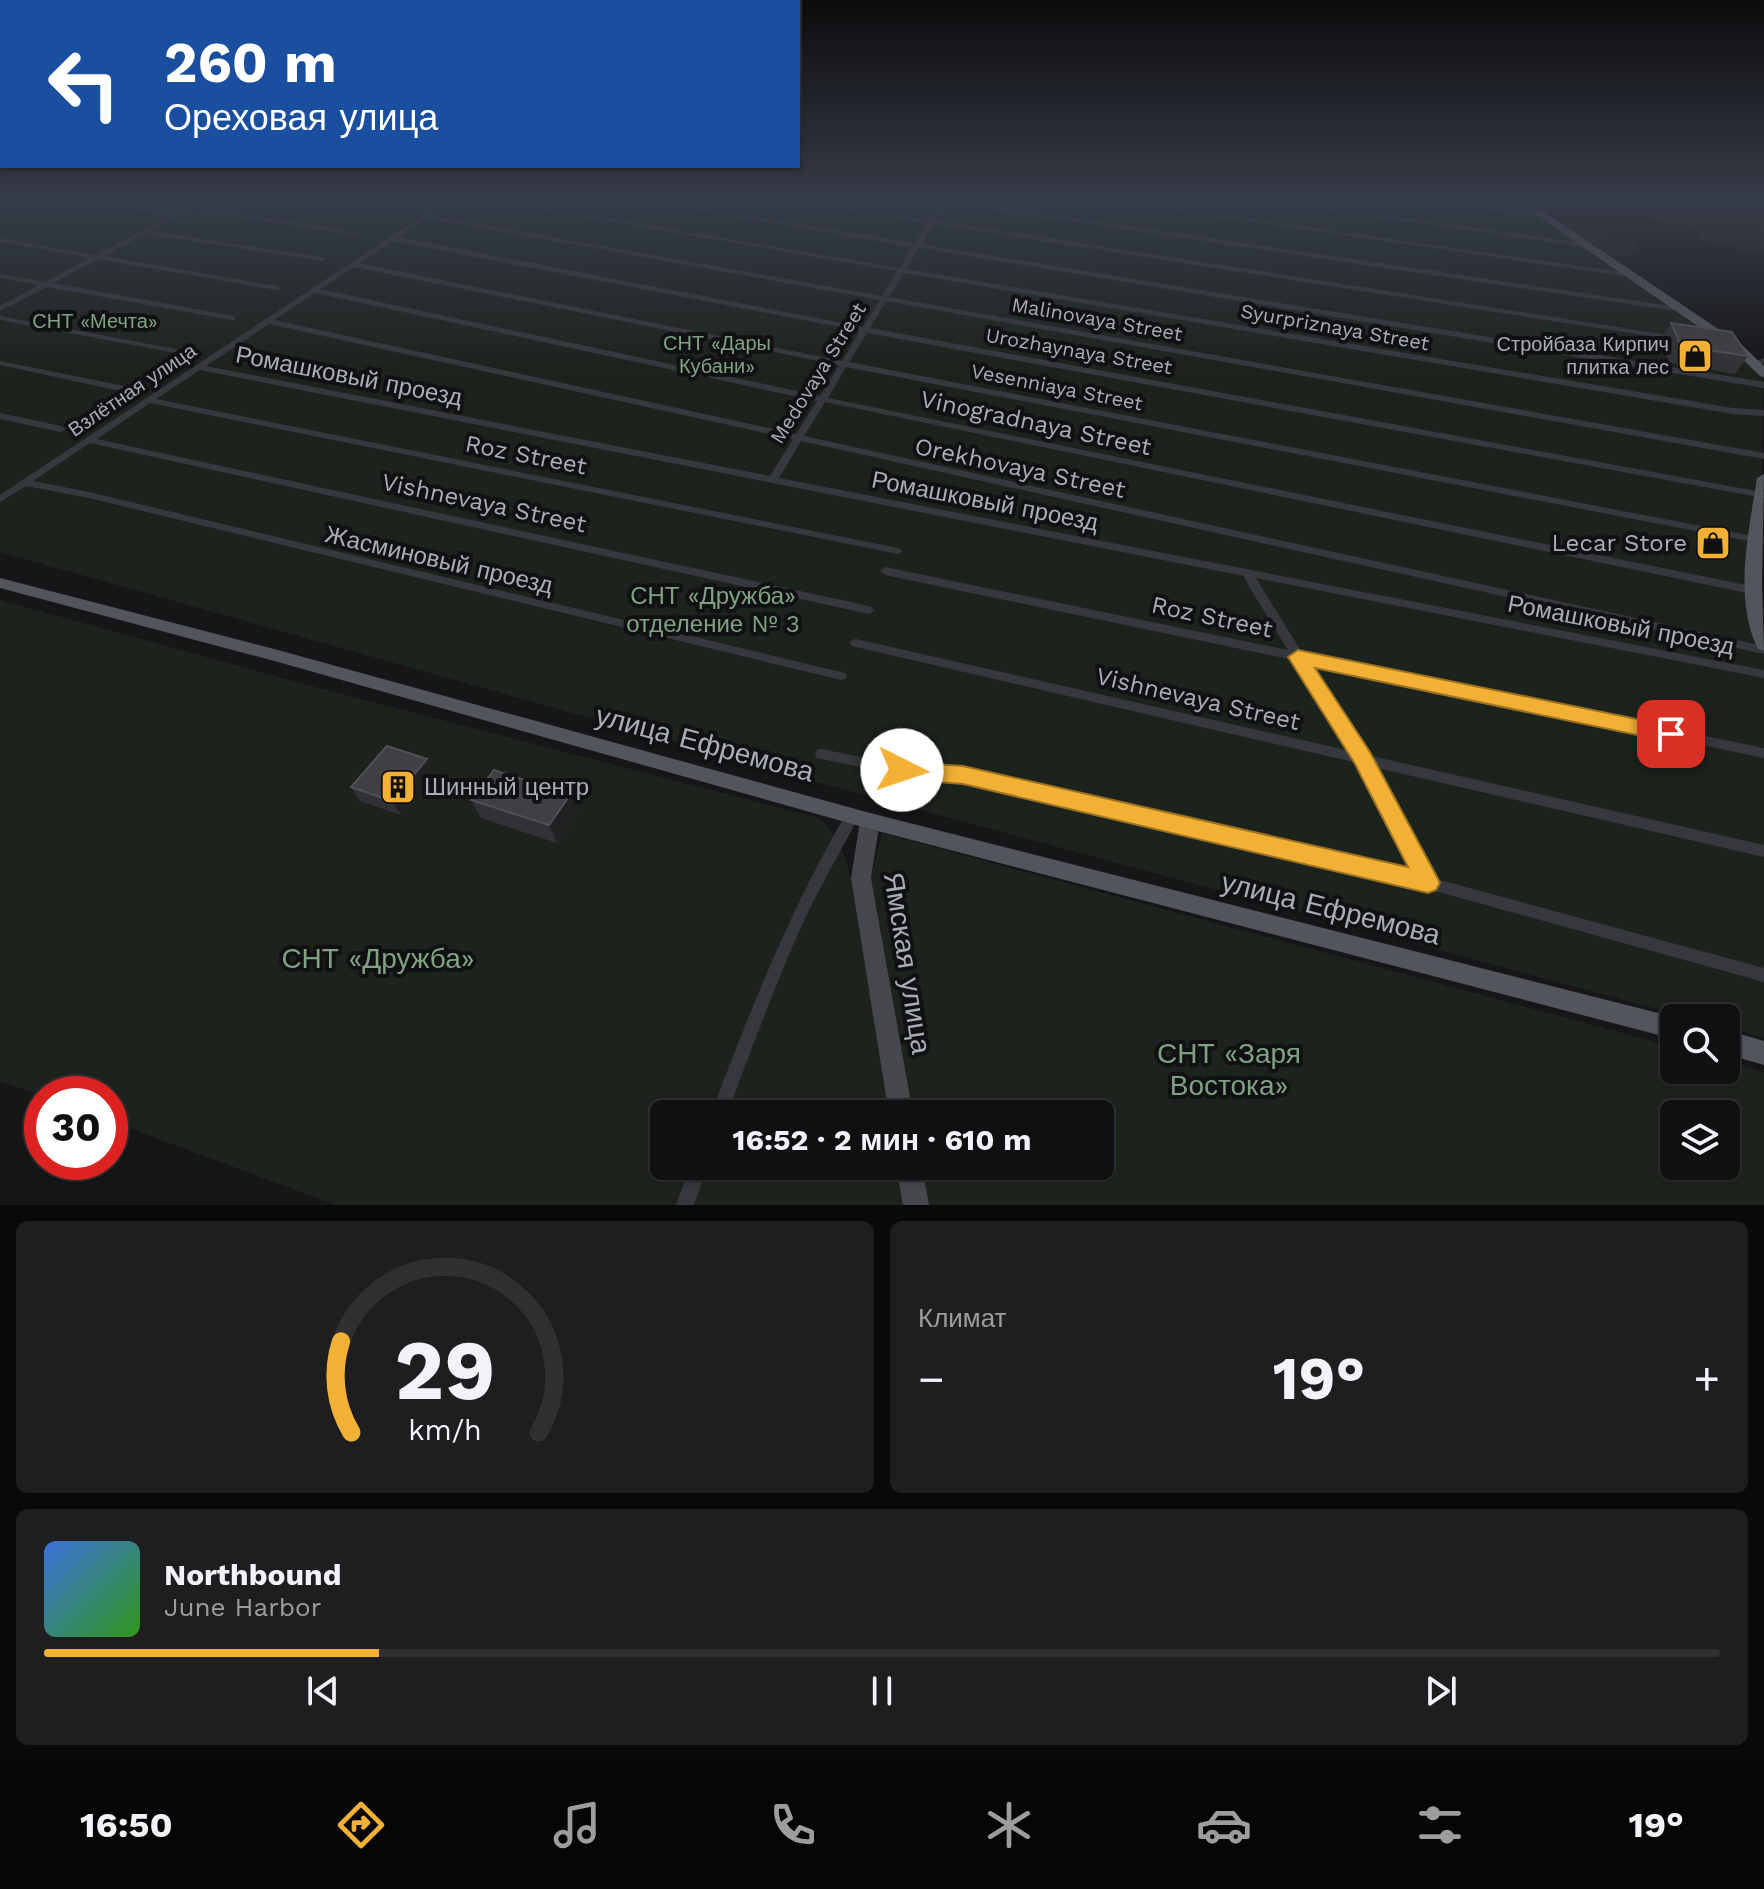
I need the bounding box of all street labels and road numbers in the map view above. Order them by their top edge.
street label: Malinovaya Street [1010,292,1185,346]
street label: Medovaya Street [765,298,871,448]
street label: Syurpriznaya Street [1239,299,1432,355]
street label: Urozhaynaya Street [984,323,1175,379]
street label: Взлётная улица [64,338,201,442]
street label: Ромашковый проезд [233,340,465,412]
street label: Vesenniaya Street [969,359,1146,416]
street label: Vinogradnaya Street [918,385,1154,461]
street label: Roz Street [463,430,589,480]
street label: Orekhovaya Street [912,432,1128,504]
street label: Ромашковый проезд [869,465,1101,537]
street label: Vishnevaya Street [379,468,589,538]
street label: Жасминовый проезд [322,520,556,600]
street label: Ромашковый проезд [1505,589,1737,661]
street label: Roz Street [1149,591,1275,643]
street label: Vishnevaya Street [1093,662,1303,736]
street label: улица Ефремова [592,699,818,789]
street label: улица Ефремова [1218,865,1444,952]
street label: Ямская улица [877,870,938,1057]

